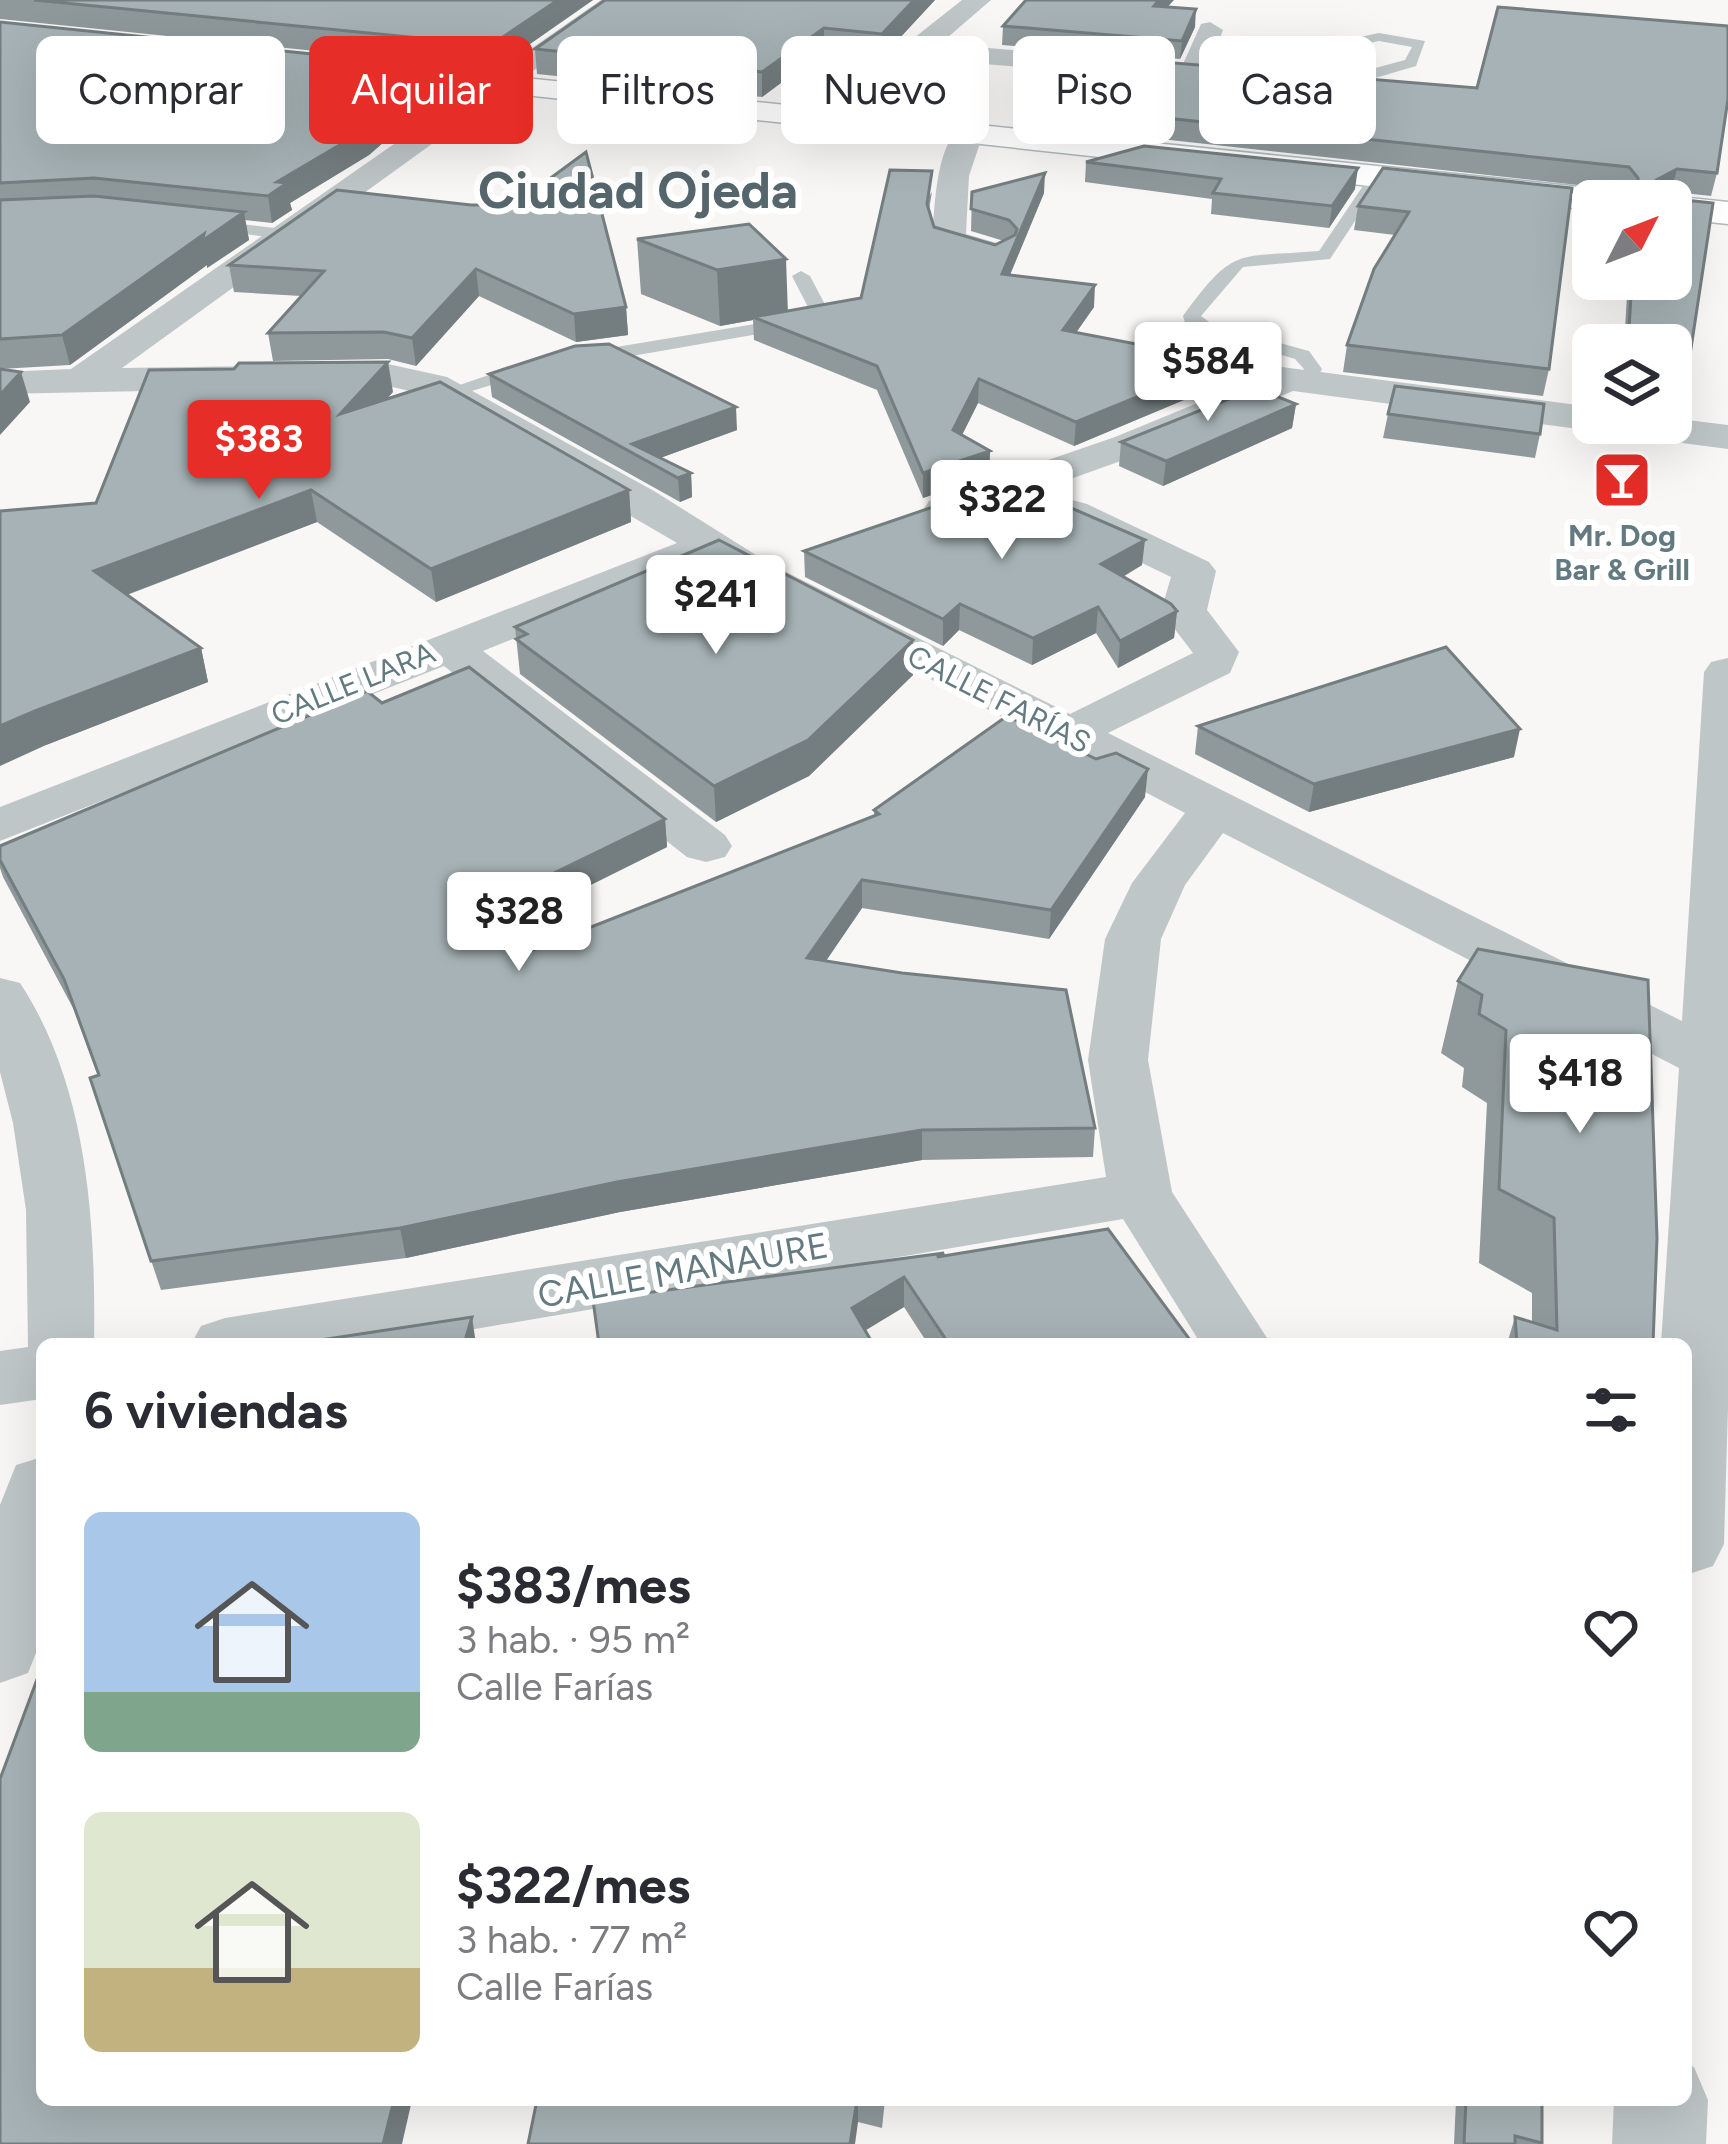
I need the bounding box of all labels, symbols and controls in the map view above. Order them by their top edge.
chip: Comprar [36,36,285,144]
chip: Alquilar [309,36,533,144]
chip: Filtros [557,36,757,144]
chip: Nuevo [781,36,989,144]
chip: Piso [1013,36,1175,144]
chip: Casa [1199,36,1376,144]
district label: Ciudad Ojeda [478,160,798,221]
north arrow [1572,180,1692,300]
map controls [1572,180,1692,444]
pin: $584 [1137,322,1279,424]
button: layers [1572,324,1692,444]
text: $584 [1162,337,1254,384]
pin: $383 [188,400,330,502]
text: $383 [215,415,303,462]
bar icon: Mr. Dog Bar & Grill [1591,449,1653,511]
pin: $322 [931,460,1073,562]
text: $322 [958,475,1046,522]
place label: Mr. Dog Bar & Grill [1554,517,1690,588]
pin: $241 [645,555,787,657]
text: $241 [673,570,759,617]
street label: CALLE LARA [266,633,441,733]
street label: CALLE FARÍAS [901,637,1097,761]
pin: $328 [448,872,590,974]
text: $328 [474,887,564,934]
pin: $418 [1509,1034,1651,1136]
text: $418 [1537,1049,1623,1096]
street label: CALLE MANAURE [534,1223,832,1317]
icon: filters [1578,1377,1644,1443]
text: 6 viviendas [84,1380,348,1441]
text: $383/mes [456,1555,691,1616]
icon: home [180,1560,324,1704]
icon: heart [1578,1599,1644,1665]
text: 3 hab. · 95 m² [456,1616,690,1663]
text: Calle Farías [456,1663,653,1710]
text: $322/mes [456,1855,690,1916]
icon: home [180,1860,324,2004]
icon: heart [1578,1899,1644,1965]
text: 3 hab. · 77 m² [456,1916,687,1963]
text: Calle Farías [456,1963,653,2010]

